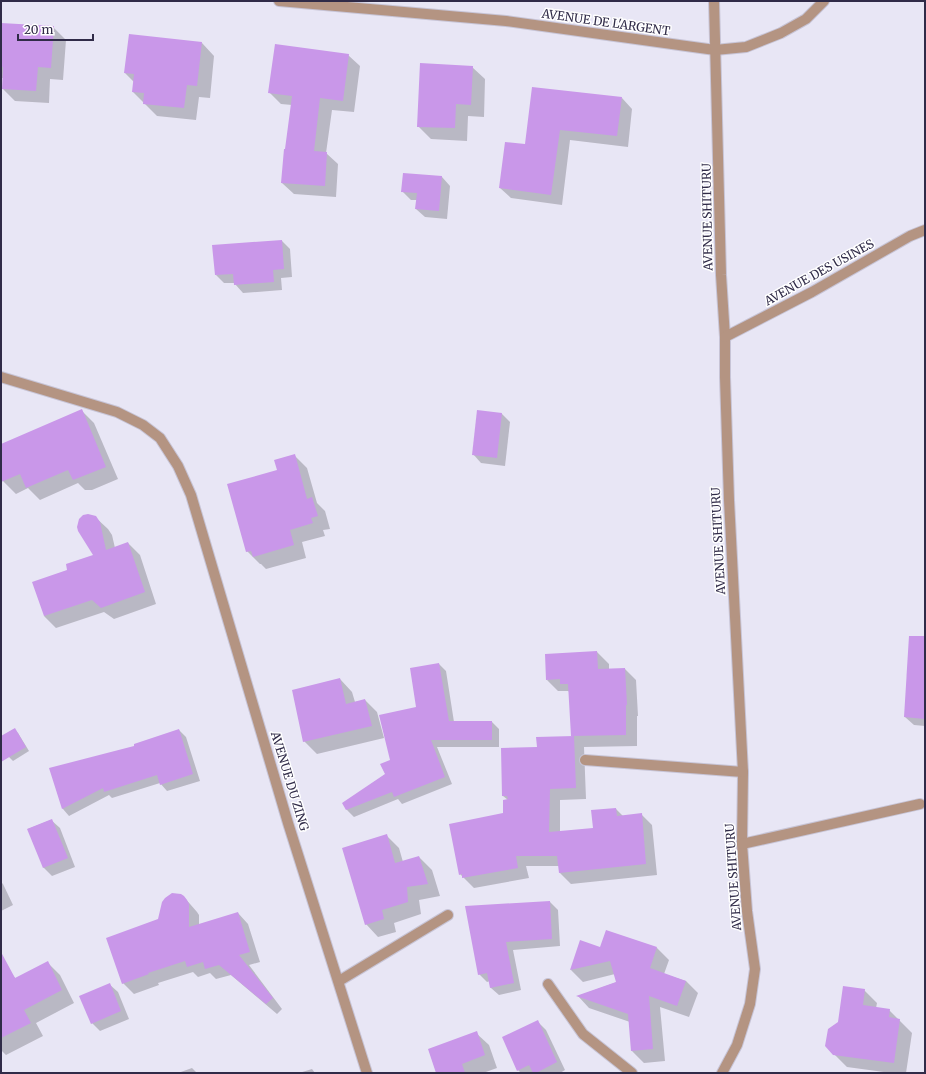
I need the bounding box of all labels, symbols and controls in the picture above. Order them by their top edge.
street label: AVENUE DE L'ARGENT [540,5,672,39]
scale bar [18,16,93,42]
text: 20 m [24,22,53,37]
street label: AVENUE SHITURU [699,163,715,272]
street label: AVENUE DES USINES [761,236,876,309]
street label: AVENUE SHITURU [708,487,728,596]
street label: AVENUE DU ZING [267,729,312,833]
street label: AVENUE SHITURU [722,823,744,932]

